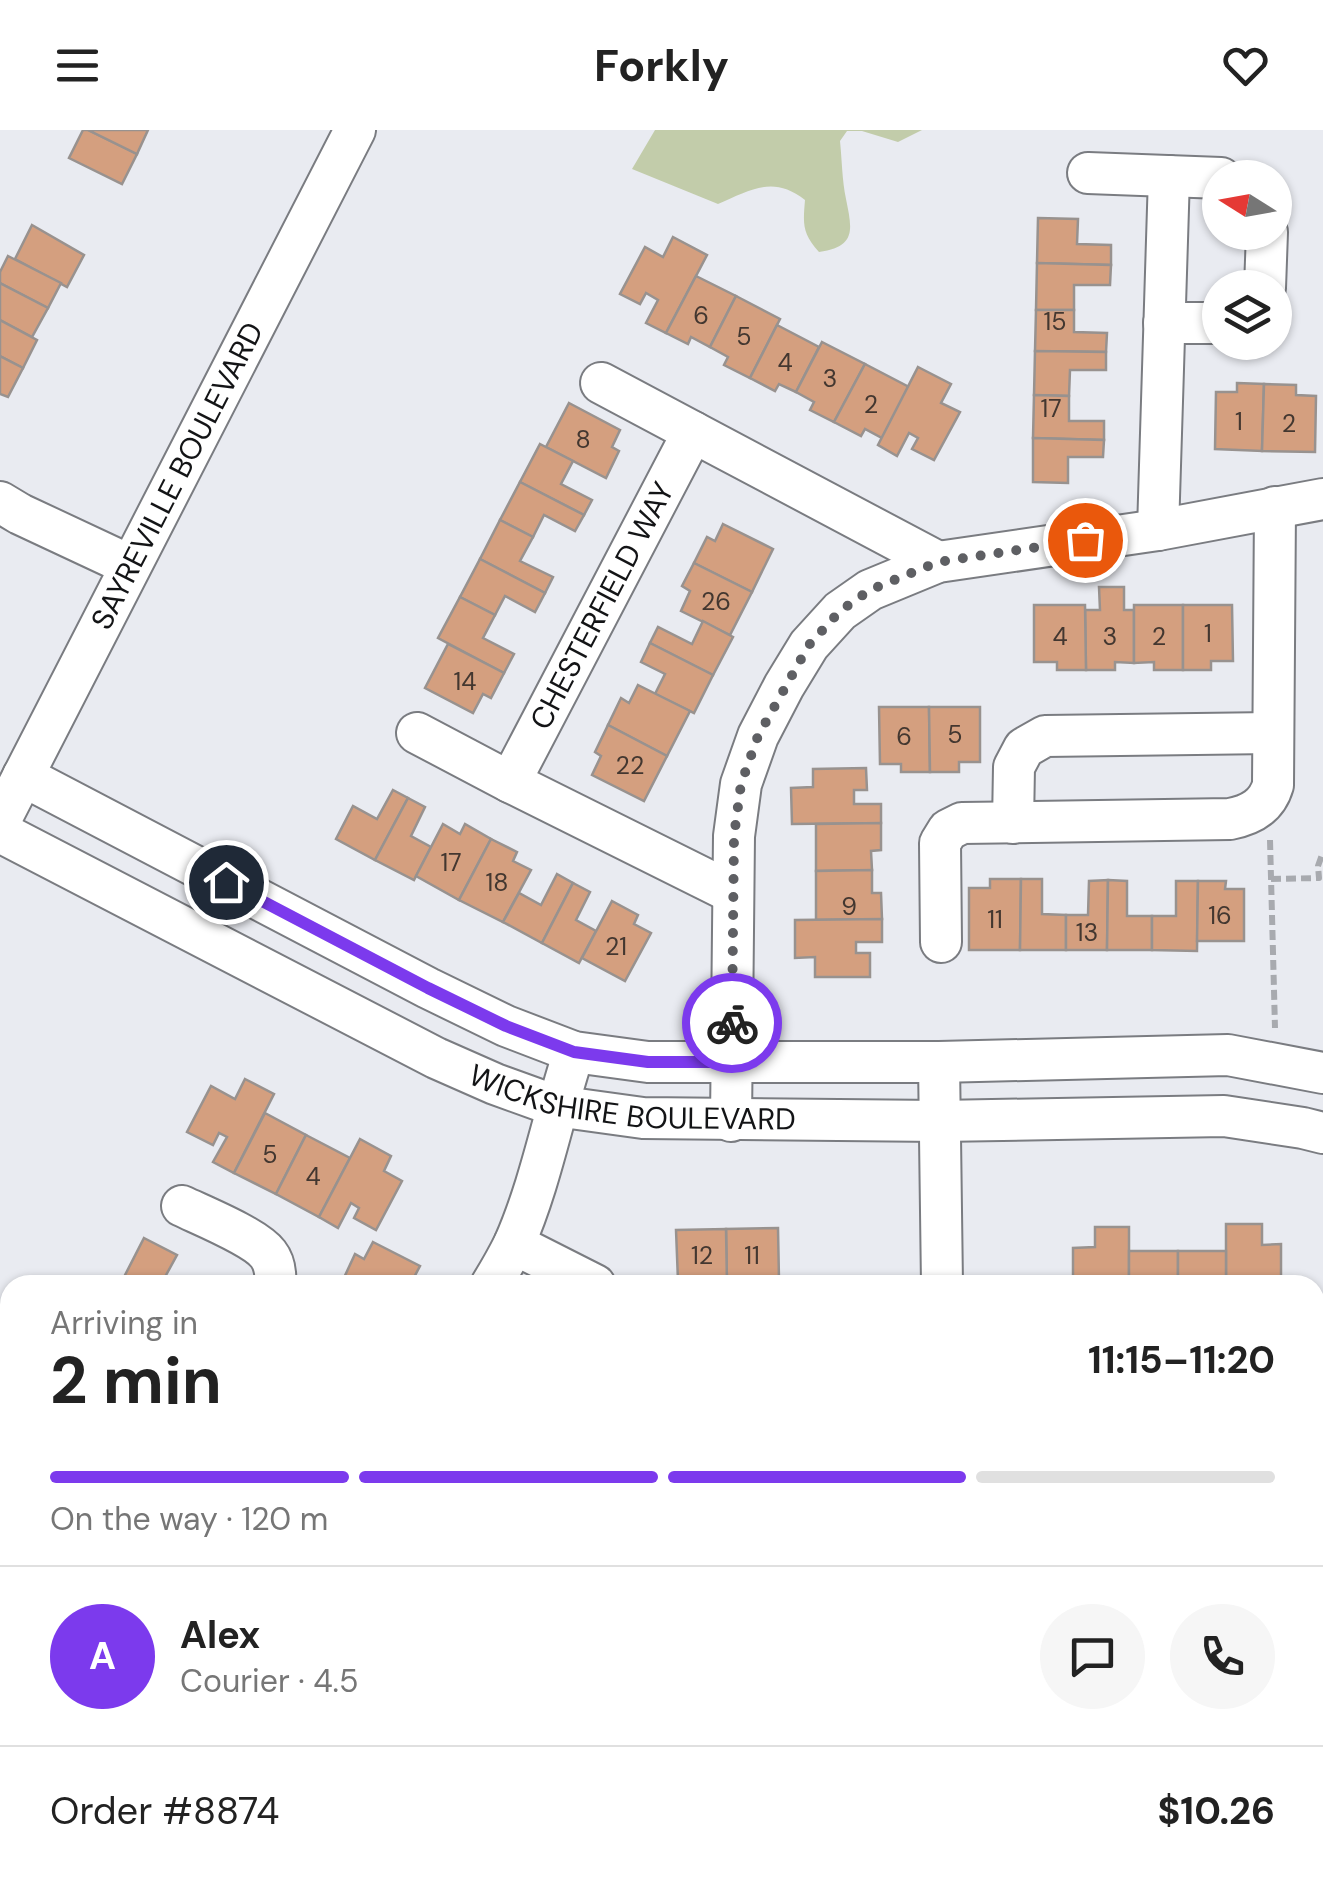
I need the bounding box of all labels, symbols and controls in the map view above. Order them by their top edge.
text: Forkly [594,36,729,95]
icon: menu [50,38,105,93]
icon: heart [1218,38,1273,93]
north arrow [1202,160,1292,250]
map controls [1202,160,1292,360]
button: layers [1202,270,1292,360]
house number: 6 [693,299,709,332]
house number: 15 [1043,305,1067,338]
street label: SAYREVILLE BOULEVARD [82,315,272,636]
house number: 5 [736,320,752,353]
house number: 4 [777,346,793,379]
house number: 3 [823,362,837,395]
house number: 2 [864,388,878,421]
house number: 17 [1040,392,1062,425]
house number: 1 [1235,405,1243,438]
house number: 2 [1282,407,1296,440]
house number: 8 [575,423,591,456]
street label: CHESTERFIELD WAY [521,475,682,736]
pin [1043,498,1128,583]
icon: bag [1058,513,1113,568]
house number: 26 [701,585,731,618]
house number: 1 [1204,617,1212,650]
house number: 4 [1052,620,1068,653]
house number: 3 [1103,620,1117,653]
house number: 2 [1152,620,1166,653]
house number: 14 [454,665,476,698]
house number: 5 [947,718,963,751]
house number: 6 [896,720,912,753]
house number: 22 [616,749,644,782]
pin [184,840,269,925]
house number: 17 [440,846,462,879]
icon: home [199,855,254,910]
house number: 18 [485,866,509,899]
house number: 9 [841,890,857,923]
house number: 16 [1208,899,1232,932]
house number: 11 [987,903,1003,936]
house number: 13 [1076,916,1098,949]
house number: 21 [605,930,627,963]
courier [682,973,782,1073]
icon: bike [705,996,760,1051]
street label: WICKSHIRE BOULEVARD [463,1055,796,1139]
house number: 5 [262,1138,278,1171]
house number: 4 [305,1160,321,1193]
house number: 12 [691,1239,713,1272]
house number: 11 [744,1239,760,1272]
text: Arriving in [50,1302,198,1344]
text: 11:15–11:20 [1088,1335,1275,1385]
text: 2 min [50,1339,222,1423]
text: On the way · 120 m [50,1498,328,1540]
button: chat [1040,1604,1145,1709]
button: phone [1170,1604,1275,1709]
text: Alex [180,1610,260,1660]
text: A [89,1631,116,1681]
text: Courier · 4.5 [180,1660,358,1702]
text: Order #8874 [50,1786,279,1836]
text: $10.26 [1157,1786,1275,1836]

